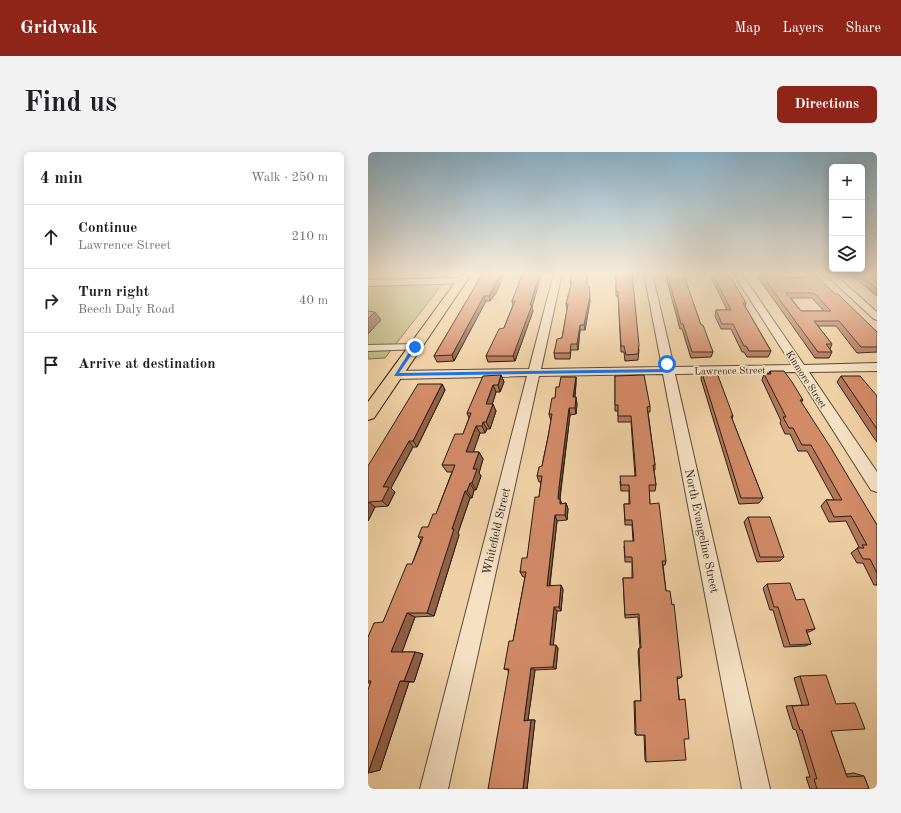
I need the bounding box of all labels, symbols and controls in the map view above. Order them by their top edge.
text: Gridwalk [20,19,98,38]
text: Map [735,21,761,35]
text: Layers [783,21,824,35]
text: Share [846,21,881,35]
button: Directions [777,86,877,123]
text: Find us [24,90,117,118]
map controls [829,164,865,272]
button: + [829,164,865,200]
text: 4 min [40,170,83,187]
text: Walk · 250 m [251,171,328,184]
button: − [829,200,865,236]
text: Continue [78,221,137,236]
icon: ahead [40,226,62,248]
text: 210 m [291,230,328,243]
button: layers [829,236,865,272]
text: Lawrence Street [78,239,171,252]
text: Turn right [78,285,149,300]
icon: right [40,290,62,312]
text: 40 m [299,294,328,307]
text: Beech Daly Road [78,303,175,316]
route end [406,338,424,356]
street label: Kinmore Street [784,349,829,411]
icon: arrive [40,354,62,376]
route start [658,355,676,373]
text: Arrive at destination [78,357,216,372]
street label: Lawrence Street [694,365,766,377]
street label: North Evangeline Street [682,468,720,594]
street label: Whitefield Street [481,487,513,576]

